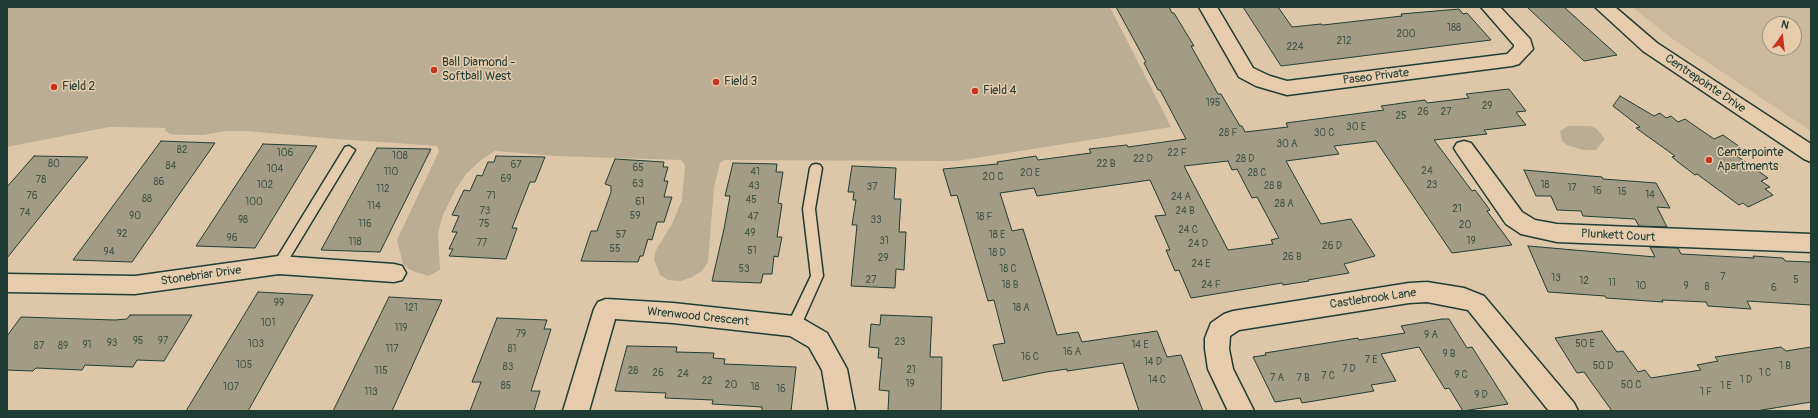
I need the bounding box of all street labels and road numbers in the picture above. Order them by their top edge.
street label: Centrepointe Drive [1662,52,1748,116]
street label: Paseo Private [1342,66,1410,88]
street label: Plunkett Court [1580,227,1656,245]
street label: Stonebriar Drive [160,263,242,289]
street label: Castlebrook Lane [1329,286,1417,312]
street label: Wrenwood Crescent [646,304,750,330]

